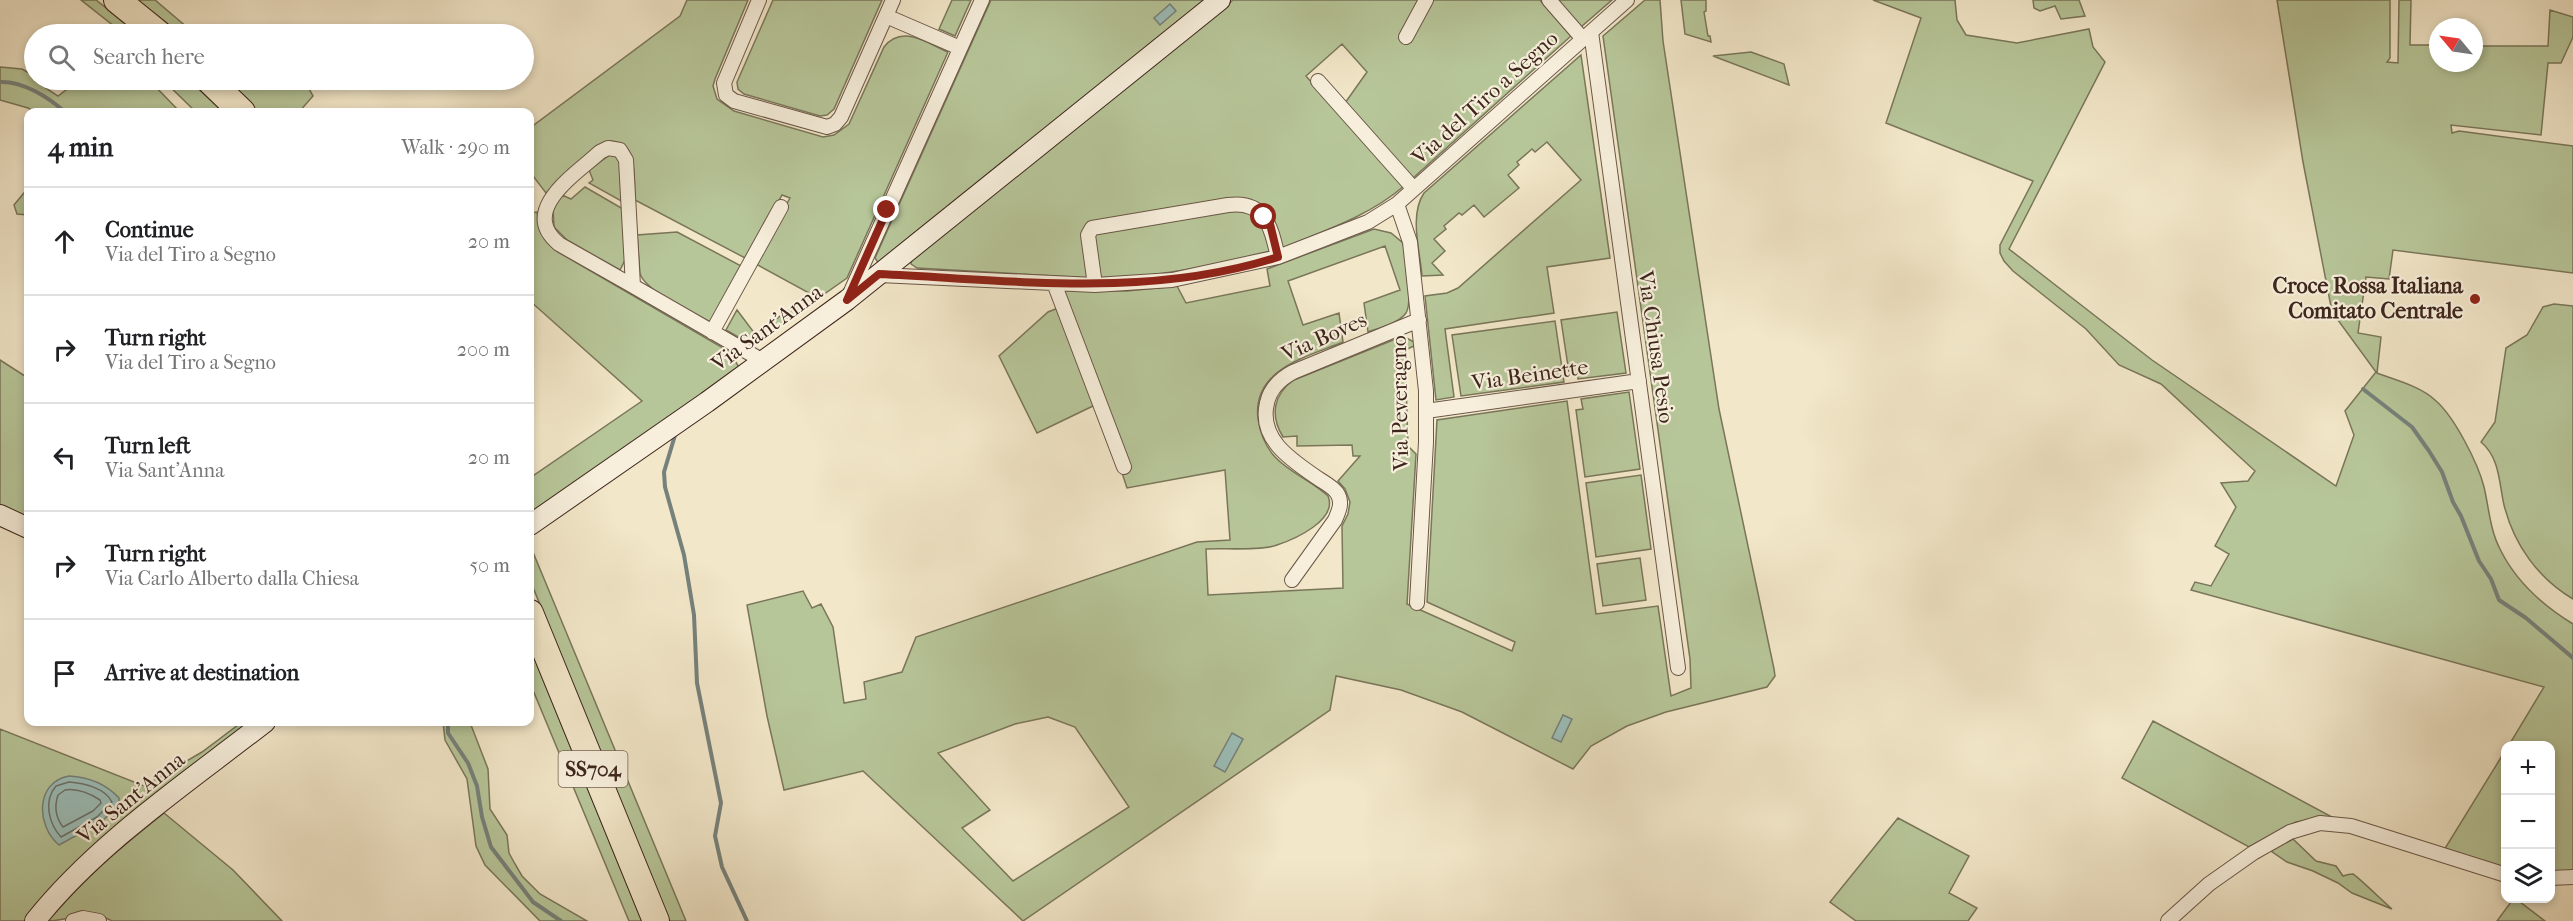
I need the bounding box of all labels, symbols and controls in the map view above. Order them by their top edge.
north arrow [2429,18,2483,72]
search box [24,24,534,90]
street label: Via del Tiro a Segno [1406,25,1564,171]
icon: search [45,41,78,74]
text: Search here [93,44,205,70]
text: 4 min [48,132,113,163]
text: Walk · 290 m [401,136,510,159]
route end [873,196,899,222]
route start [1250,203,1276,229]
text: Continue [105,217,194,243]
icon: ahead [48,225,81,258]
text: 20 m [468,230,510,253]
text: Via del Tiro a Segno [105,243,276,266]
street label: Via Chiusa Pesio [1632,268,1680,425]
place label: Croce Rossa Italiana Comitato Centrale [2273,273,2464,324]
street label: Via Sant'Anna [705,278,828,378]
marker: Croce Rossa Italiana Comitato Centrale [2468,292,2482,306]
street label: Via Boves [1277,307,1371,368]
text: Turn right [105,325,206,351]
icon: right [48,333,81,366]
street label: Via Peveragno [1386,335,1414,472]
text: 200 m [457,338,510,361]
text: Via del Tiro a Segno [105,351,276,374]
street label: Via Beinette [1469,354,1590,396]
text: Turn left [105,433,191,459]
icon: left [48,441,81,474]
text: 20 m [468,446,510,469]
text: Via Sant'Anna [105,459,224,482]
text: Turn right [105,541,206,567]
icon: right [48,549,81,582]
text: 50 m [469,554,510,577]
text: Via Carlo Alberto dalla Chiesa [105,567,359,590]
icon: arrive [48,657,81,690]
text: Arrive at destination [105,660,299,686]
map controls [2501,741,2555,903]
button: + [2501,741,2555,795]
street label: Via Sant'Anna [71,746,191,850]
road number: SS704 [558,751,628,787]
button: − [2501,795,2555,849]
button: layers [2501,849,2555,903]

